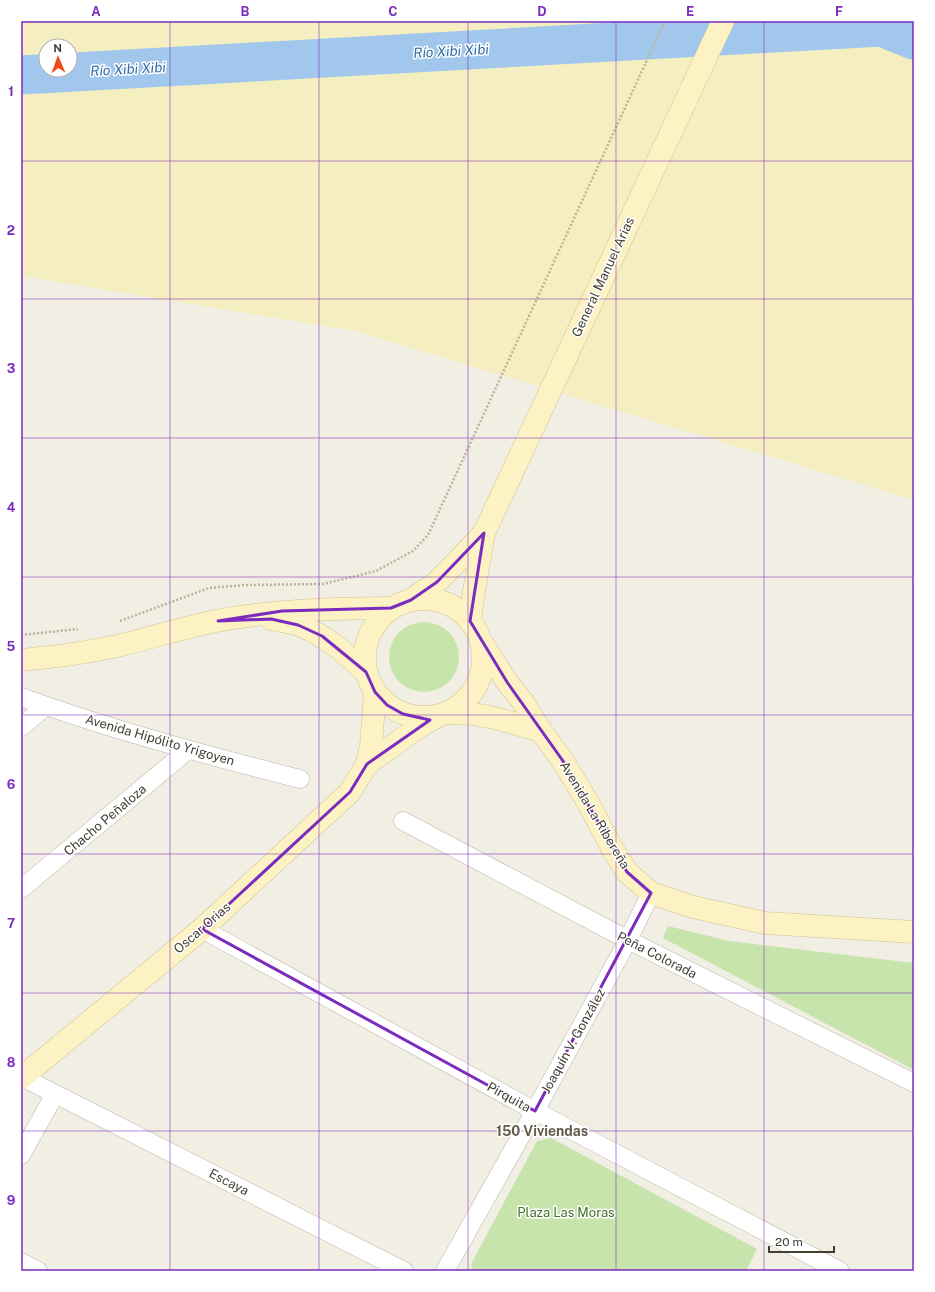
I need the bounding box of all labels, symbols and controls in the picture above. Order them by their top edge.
text: A [91,4,101,19]
text: B [241,4,250,19]
text: C [388,4,398,19]
text: D [537,4,547,19]
text: E [686,4,694,19]
text: F [835,4,843,19]
north arrow [38,38,78,78]
water label: Río Xibi Xibi [413,41,490,61]
text: N [53,42,62,54]
water label: Río Xibi Xibi [90,59,167,79]
text: 1 [8,84,14,99]
street label: General Manuel Arias [569,215,637,339]
text: 2 [7,223,15,238]
text: 3 [7,361,16,376]
text: 4 [7,500,16,515]
text: 5 [7,639,16,654]
street label: Avenida Hipólito Yrigoyen [84,711,236,769]
street label: Avenida La Ribereña [557,758,633,872]
text: 6 [7,777,16,792]
street label: Chacho Peñaloza [61,781,149,859]
street label: Oscar Orias [171,899,233,957]
text: 7 [7,916,15,931]
street label: Peña Colorada [615,928,699,982]
street label: Joaquín V. González [538,986,608,1096]
text: 8 [7,1055,16,1070]
street label: Pirquita [485,1079,533,1115]
district label: 150 Viviendas [496,1123,588,1139]
street label: Escaya [207,1166,251,1198]
text: 9 [7,1193,15,1208]
park label: Plaza Las Moras [517,1205,615,1220]
scale bar [769,1228,834,1254]
text: 20 m [775,1235,803,1249]

